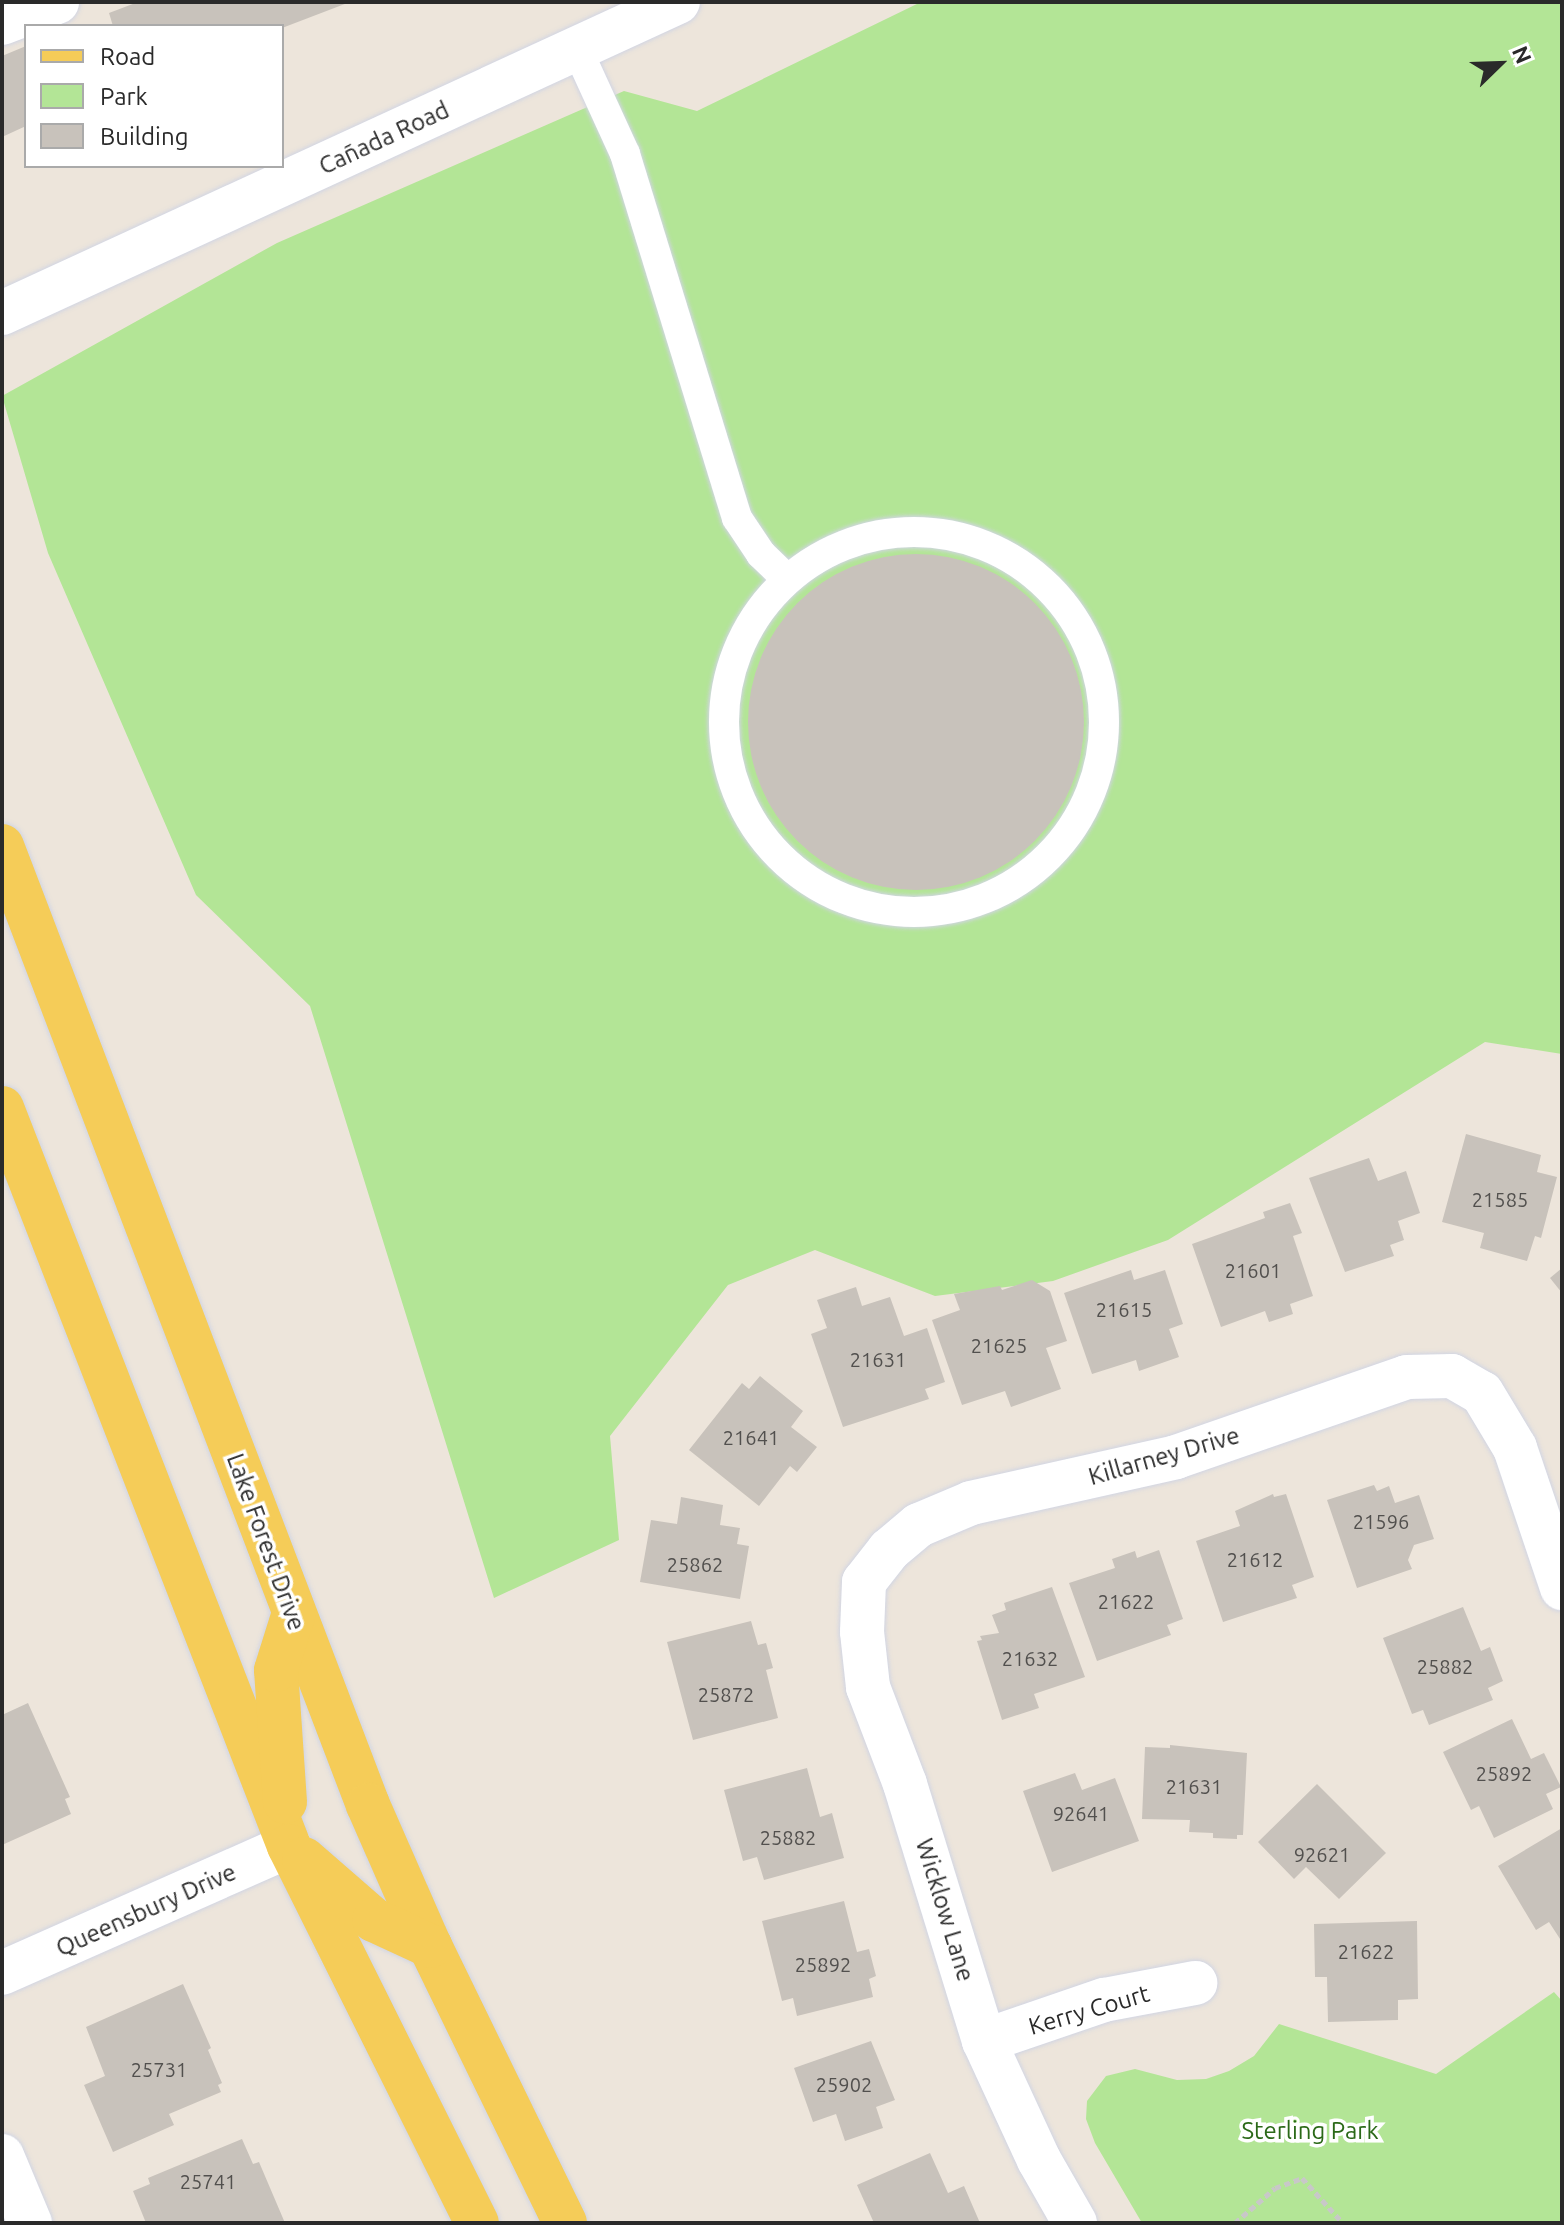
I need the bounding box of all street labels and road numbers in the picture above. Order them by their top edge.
street label: Cañada Road [314,95,454,181]
street label: Killarney Drive [1085,1421,1243,1491]
street label: Lake Forest Drive [221,1450,311,1634]
street label: Wicklow Lane [910,1835,980,1985]
street label: Queensbury Drive [51,1857,241,1963]
street label: Kerry Court [1025,1979,1153,2041]

